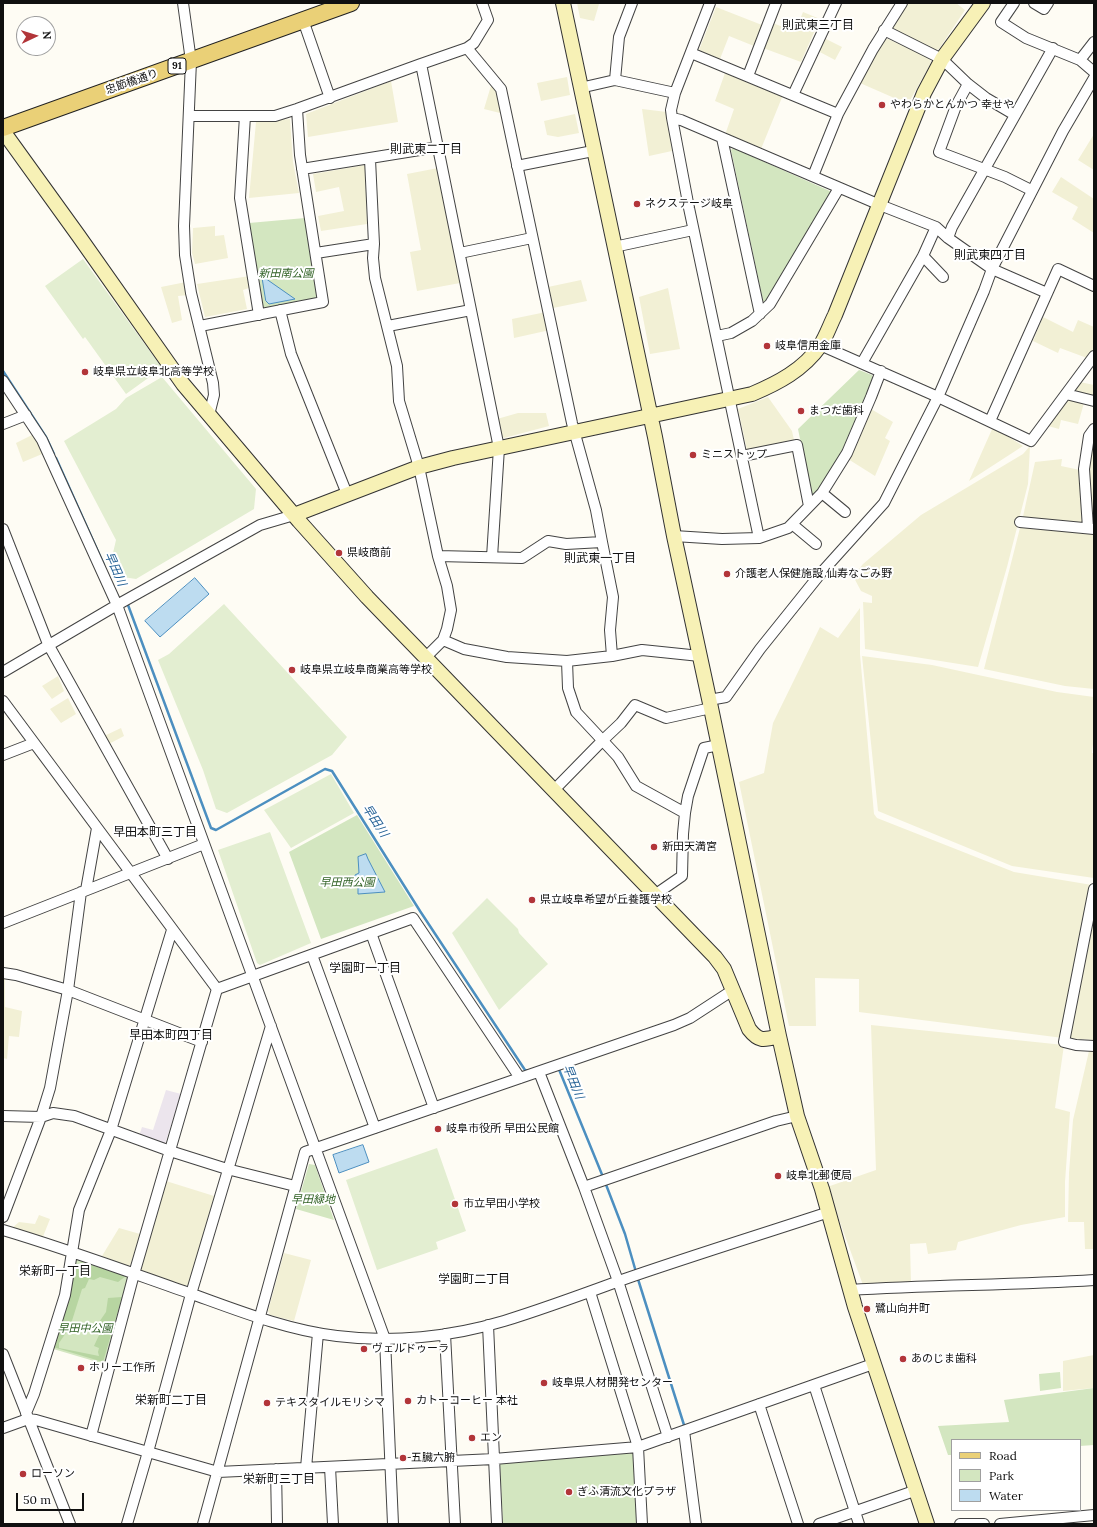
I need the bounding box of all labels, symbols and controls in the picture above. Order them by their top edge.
north arrow [16,16,56,56]
district label: 則武東三丁目 [782,19,854,33]
text: N [40,30,54,40]
road number: 91 [168,58,186,74]
street label: 忠節橋通り [104,67,160,97]
place label: やわらかとんかつ 幸せや [890,98,1014,112]
marker: やわらかとんかつ 幸せや [877,100,887,110]
district label: 則武東二丁目 [390,143,462,157]
place label: ネクステージ岐阜 [645,197,733,211]
marker: ネクステージ岐阜 [632,199,642,209]
district label: 則武東四丁目 [954,249,1026,263]
park label: 新田南公園 [259,267,313,281]
place label: 岐阜信用金庫 [775,339,841,353]
marker: 岐阜信用金庫 [762,341,772,351]
place label: 岐阜県立岐阜北高等学校 [93,365,214,379]
marker: 岐阜県立岐阜北高等学校 [80,367,90,377]
place label: まつだ歯科 [809,404,864,418]
marker: まつだ歯科 [796,406,806,416]
place label: ミニストップ [701,448,767,462]
marker: ミニストップ [688,450,698,460]
place label: 県岐商前 [347,546,391,560]
marker: 県岐商前 [334,548,344,558]
water label: 早田川 [101,550,129,588]
district label: 則武東一丁目 [564,552,636,566]
place label: 介護老人保健施設 仙寿なごみ野 [735,567,892,581]
marker: 介護老人保健施設 仙寿なごみ野 [722,569,732,579]
place label: 岐阜県立岐阜商業高等学校 [300,663,432,677]
marker: 岐阜県立岐阜商業高等学校 [287,665,297,675]
water label: 早田川 [359,802,391,840]
district label: 早田本町三丁目 [113,826,197,840]
place label: 新田天満宮 [662,840,717,854]
marker: 新田天満宮 [649,842,659,852]
park label: 早田西公園 [320,876,374,890]
place label: 県立岐阜希望が丘養護学校 [540,893,672,907]
marker: 県立岐阜希望が丘養護学校 [527,895,537,905]
district label: 学園町一丁目 [329,962,401,976]
district label: 早田本町四丁目 [129,1029,213,1043]
water label: 早田川 [560,1063,586,1101]
place label: 岐阜市役所 早田公民館 [446,1122,559,1136]
marker: 岐阜市役所 早田公民館 [433,1124,443,1134]
place label: 岐阜北郵便局 [786,1169,852,1183]
marker: 岐阜北郵便局 [773,1171,783,1181]
park label: 早田緑地 [291,1193,335,1207]
place label: 市立早田小学校 [463,1197,540,1211]
marker: 市立早田小学校 [450,1199,460,1209]
district label: 栄新町一丁目 [19,1265,91,1279]
district label: 学園町二丁目 [438,1273,510,1287]
place label: 鷺山向井町 [875,1302,930,1316]
marker: 鷺山向井町 [862,1304,872,1314]
park label: 早田中公園 [58,1322,112,1336]
place label: ヴェルドゥーラ [372,1342,449,1356]
marker: ヴェルドゥーラ [359,1344,369,1354]
place label: あのじま歯科 [911,1352,977,1366]
marker: あのじま歯科 [898,1354,908,1364]
place label: ホリー工作所 [89,1361,155,1375]
marker: ホリー工作所 [76,1363,86,1373]
place label: 岐阜県人材開発センター [552,1376,673,1390]
marker: 岐阜県人材開発センター [539,1378,549,1388]
district label: 栄新町二丁目 [135,1394,207,1408]
place label: カトーコーヒー 本社 [416,1394,518,1408]
place label: テキスタイルモリシマ [275,1396,385,1410]
marker: カトーコーヒー 本社 [403,1396,413,1406]
marker: テキスタイルモリシマ [262,1398,272,1408]
place label: エン [480,1431,502,1445]
marker: エン [467,1433,477,1443]
legend [951,1439,1081,1511]
text: Road [989,1448,1017,1463]
place label: 五臓六腑 [411,1451,455,1465]
marker: 五臓六腑 [398,1453,408,1463]
place label: ローソン [31,1467,75,1481]
text: Park [989,1468,1014,1483]
marker: ローソン [18,1469,28,1479]
district label: 栄新町三丁目 [243,1473,315,1487]
scale bar [18,1485,86,1511]
place label: ぎふ清流文化プラザ [577,1485,676,1499]
marker: ぎふ清流文化プラザ [564,1487,574,1497]
text: Water [989,1488,1023,1503]
text: 50 m [23,1492,51,1507]

